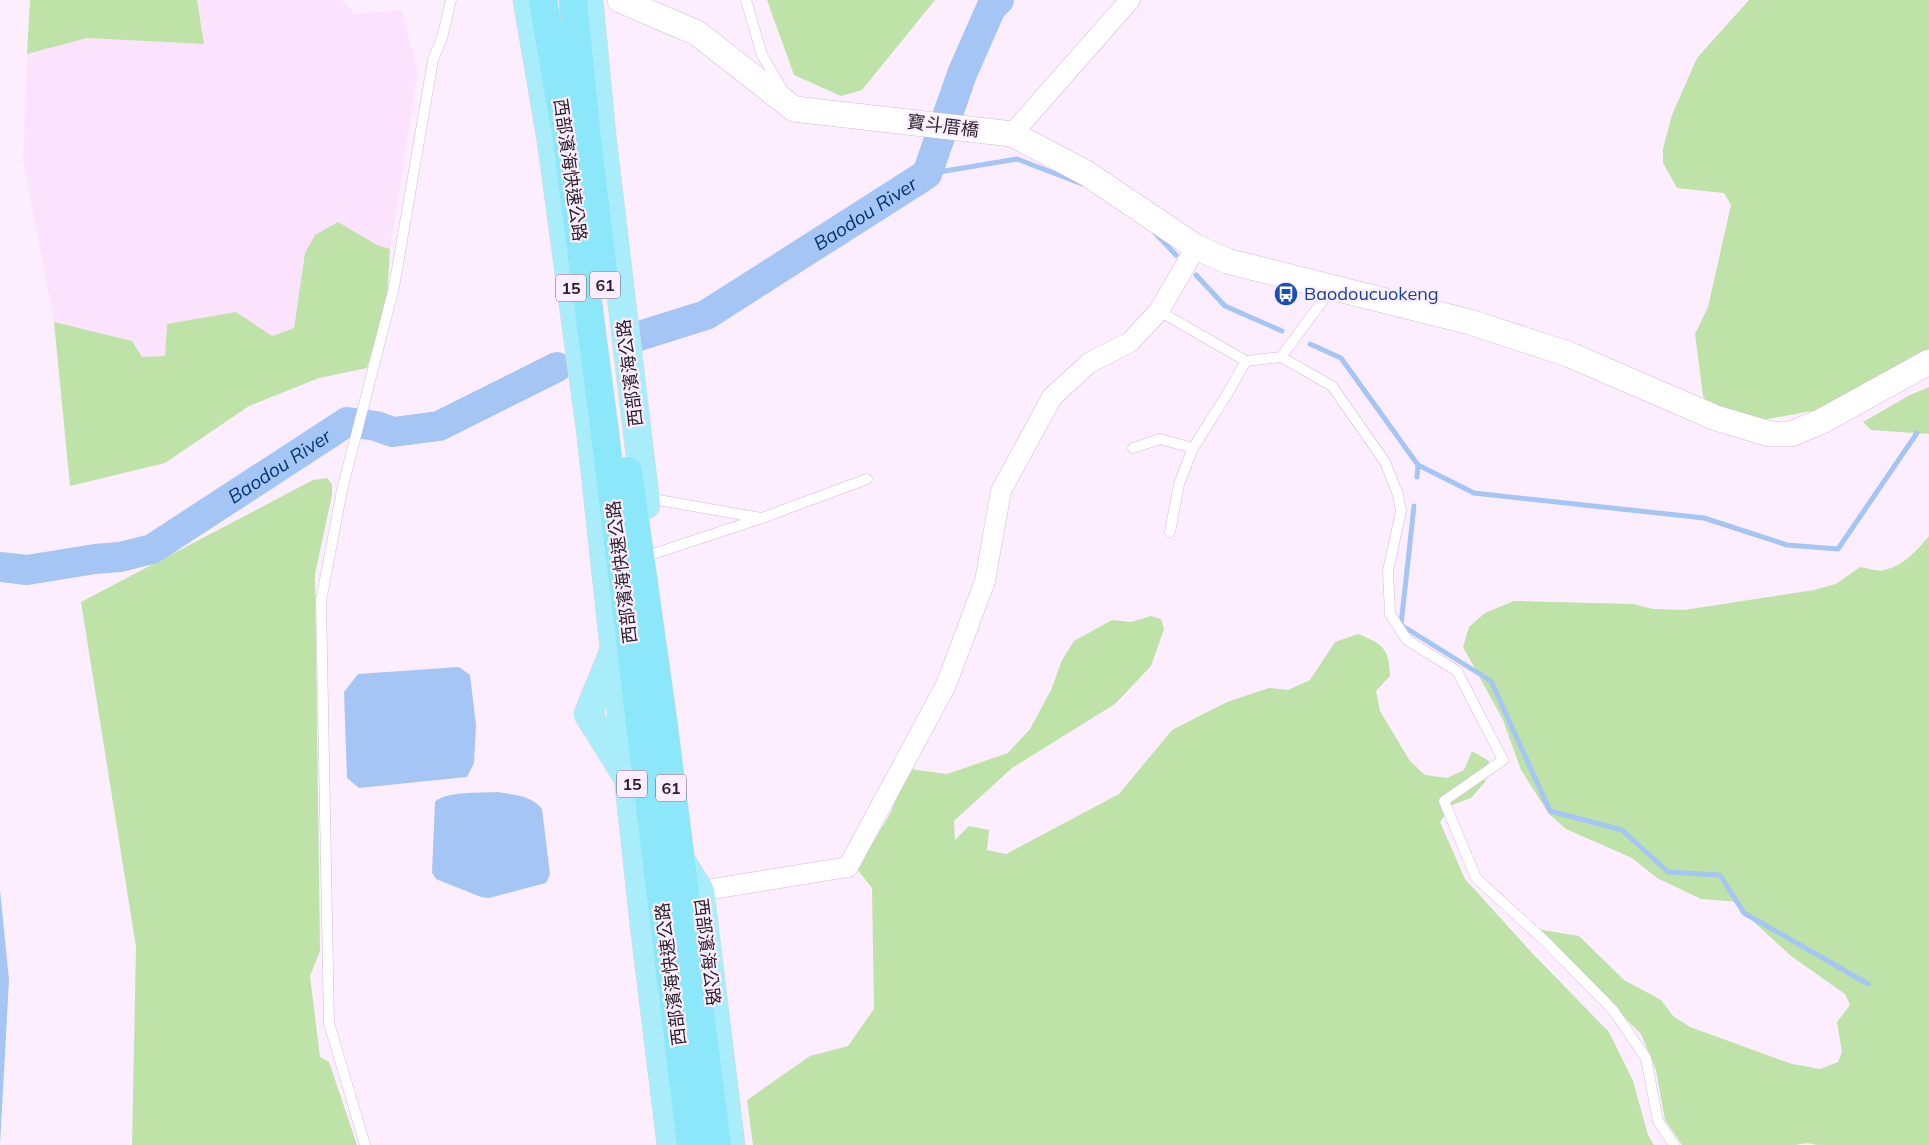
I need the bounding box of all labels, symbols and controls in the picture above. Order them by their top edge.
street label: 西部濱海快速公路 [549,97,592,243]
street label: 寶斗厝橋 [906,110,980,141]
water label: Baodou River [809,171,922,255]
road number: 61 [590,272,620,298]
road number: 15 [556,274,586,302]
bus stop icon: Baodoucuokeng [1273,281,1299,307]
place label: Baodoucuokeng [1304,282,1439,305]
street label: 西部濱海公路 [612,318,647,428]
water label: Baodou River [223,423,336,508]
street label: 西部濱海快速公路 [601,499,642,645]
road number: 15 [617,771,647,798]
road number: 61 [656,774,686,801]
street label: 西部濱海公路 [690,897,725,1007]
street label: 西部濱海快速公路 [650,901,691,1047]

